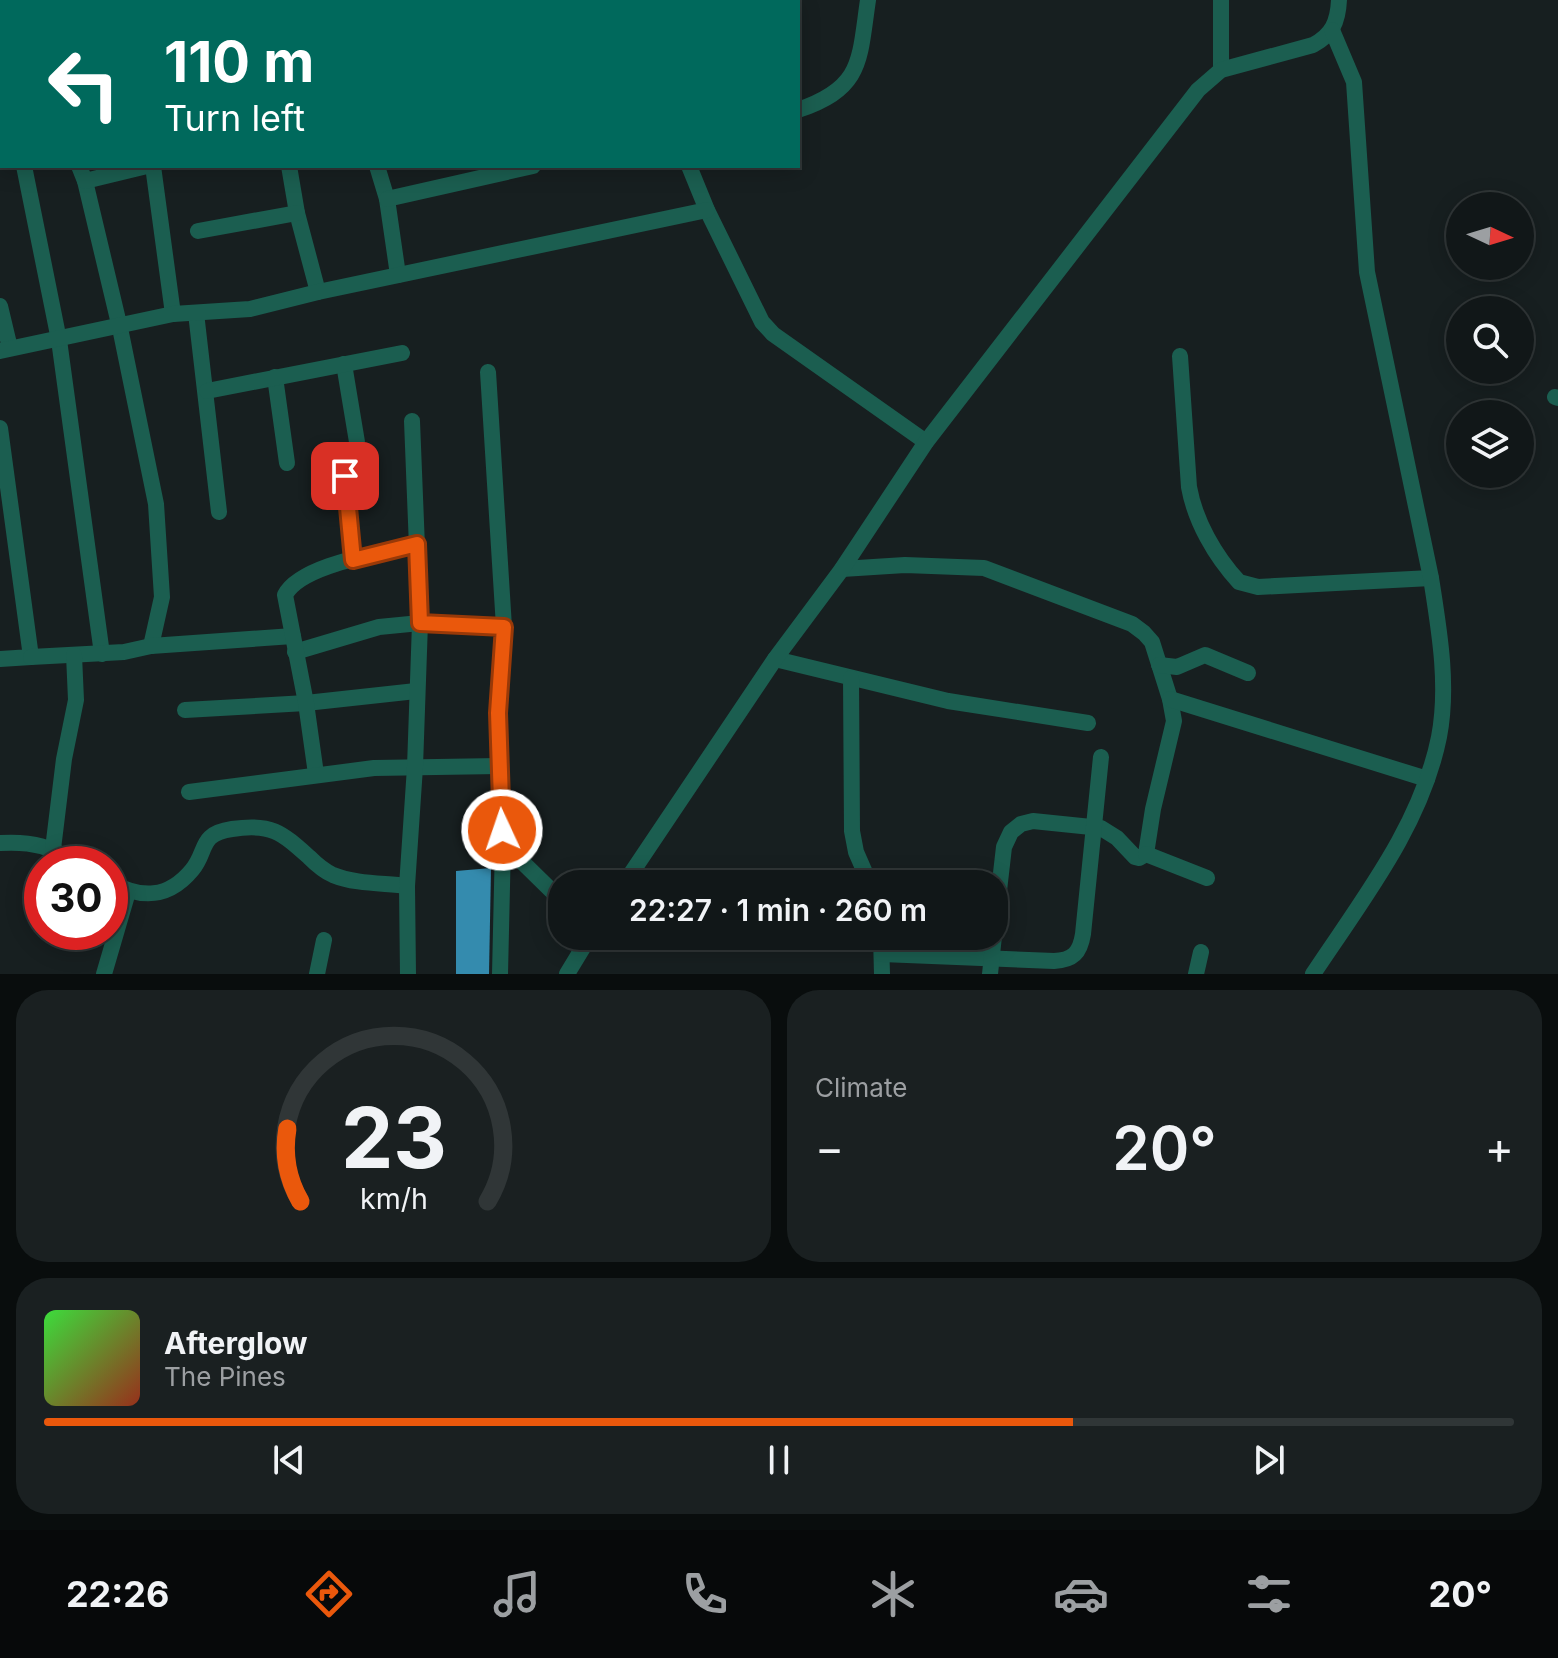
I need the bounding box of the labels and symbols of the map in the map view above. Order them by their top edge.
north arrow [1446,192,1534,280]
pin [311,442,379,510]
position arrow [460,788,544,872]
speed limit sign: 30 [24,846,128,950]

